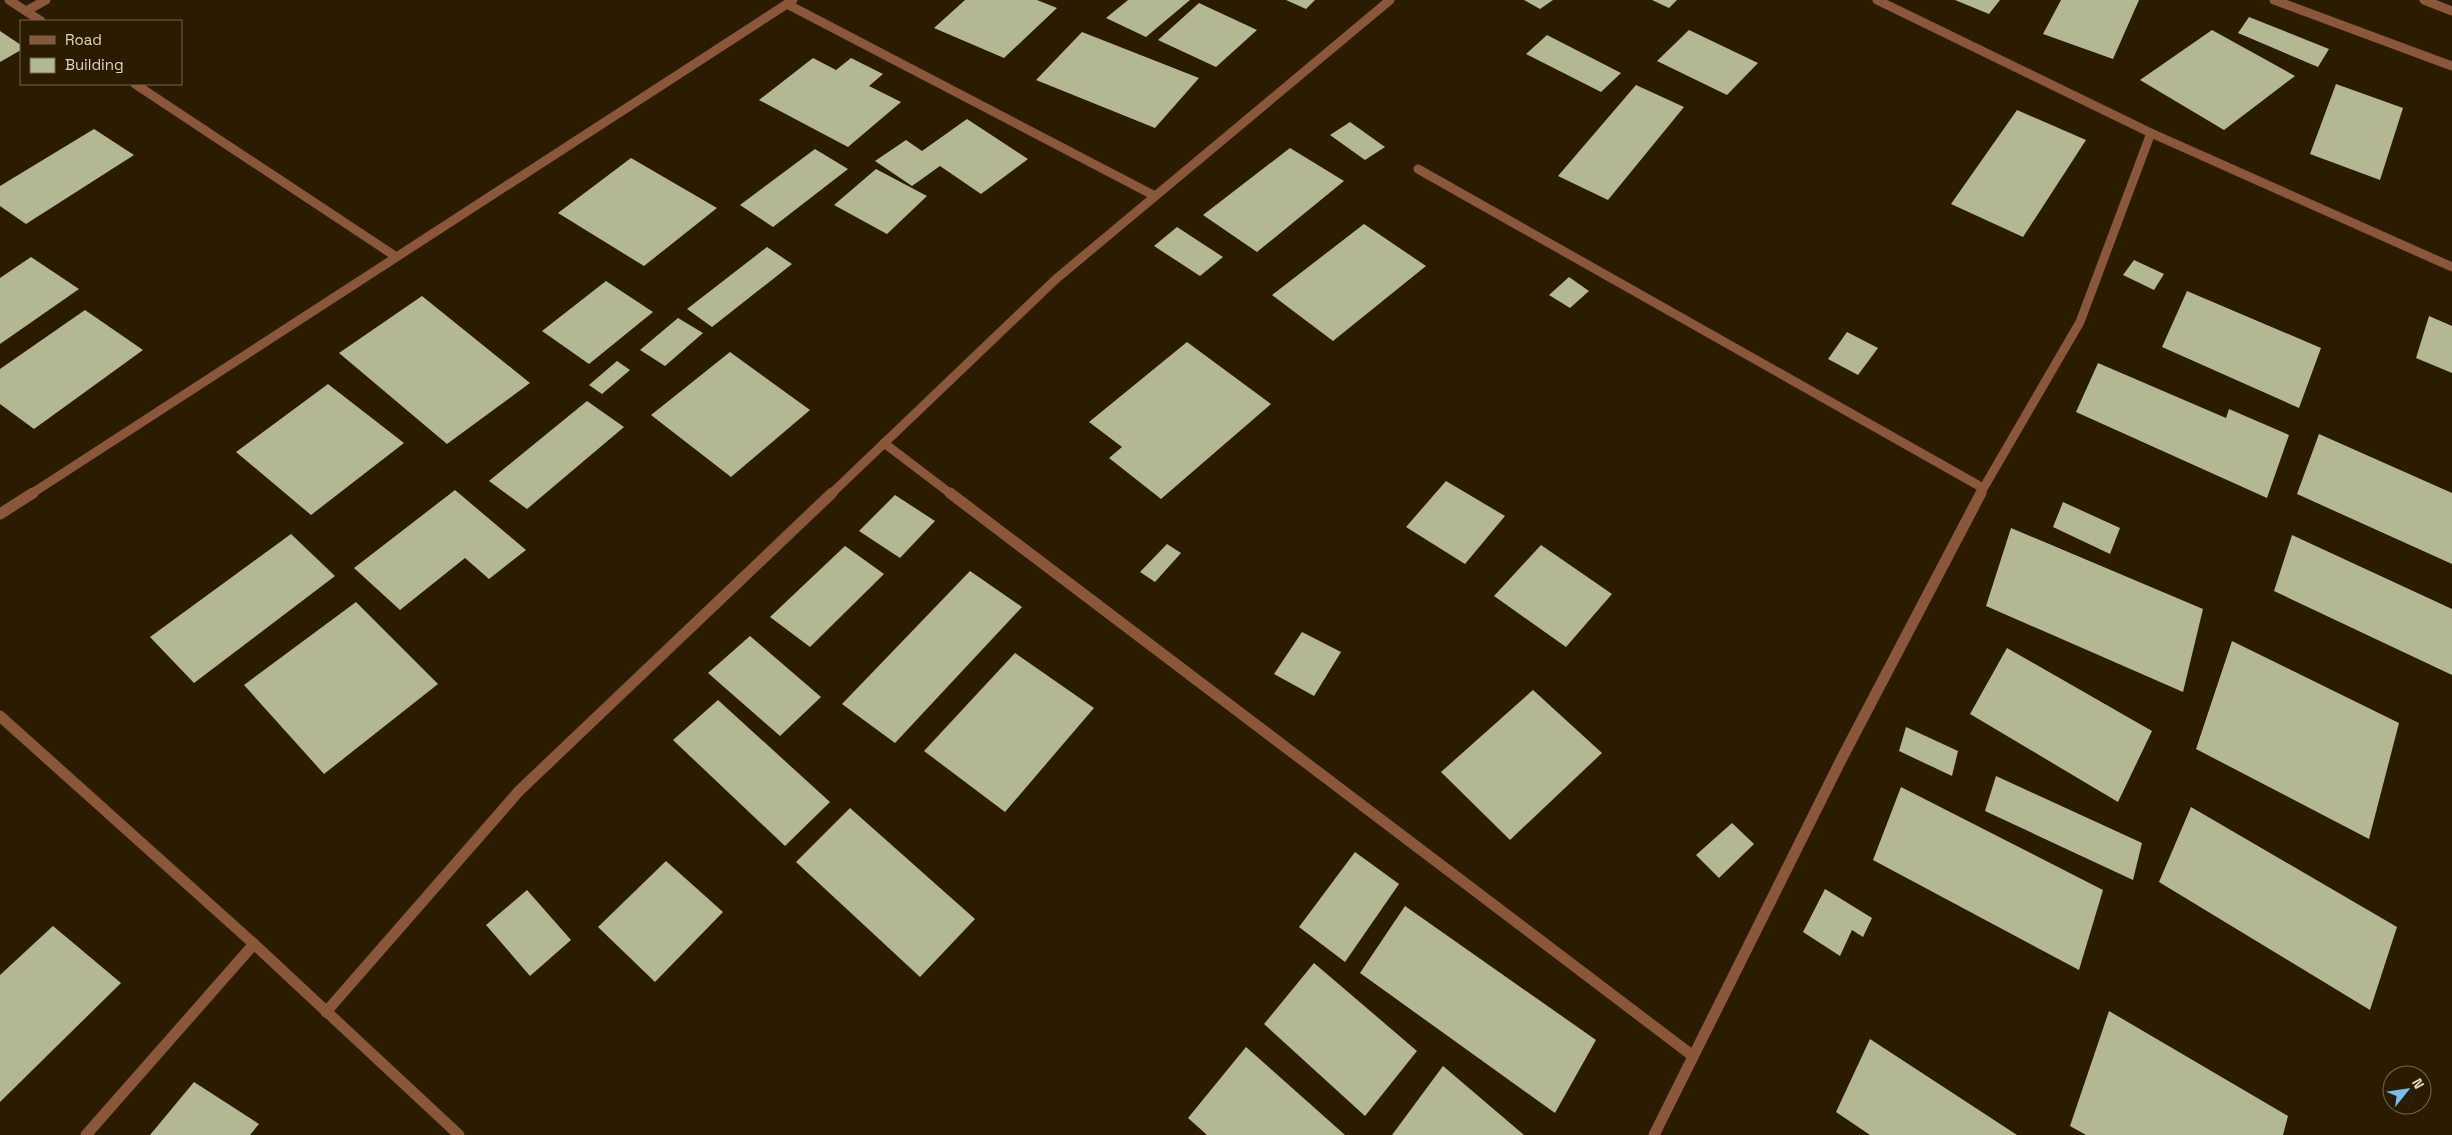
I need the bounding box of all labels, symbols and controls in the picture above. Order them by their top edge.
legend [20,20,182,85]
text: Road [65,30,102,49]
text: Building [65,55,124,74]
north arrow [2382,1065,2432,1115]
text: N [2408,1075,2428,1092]

